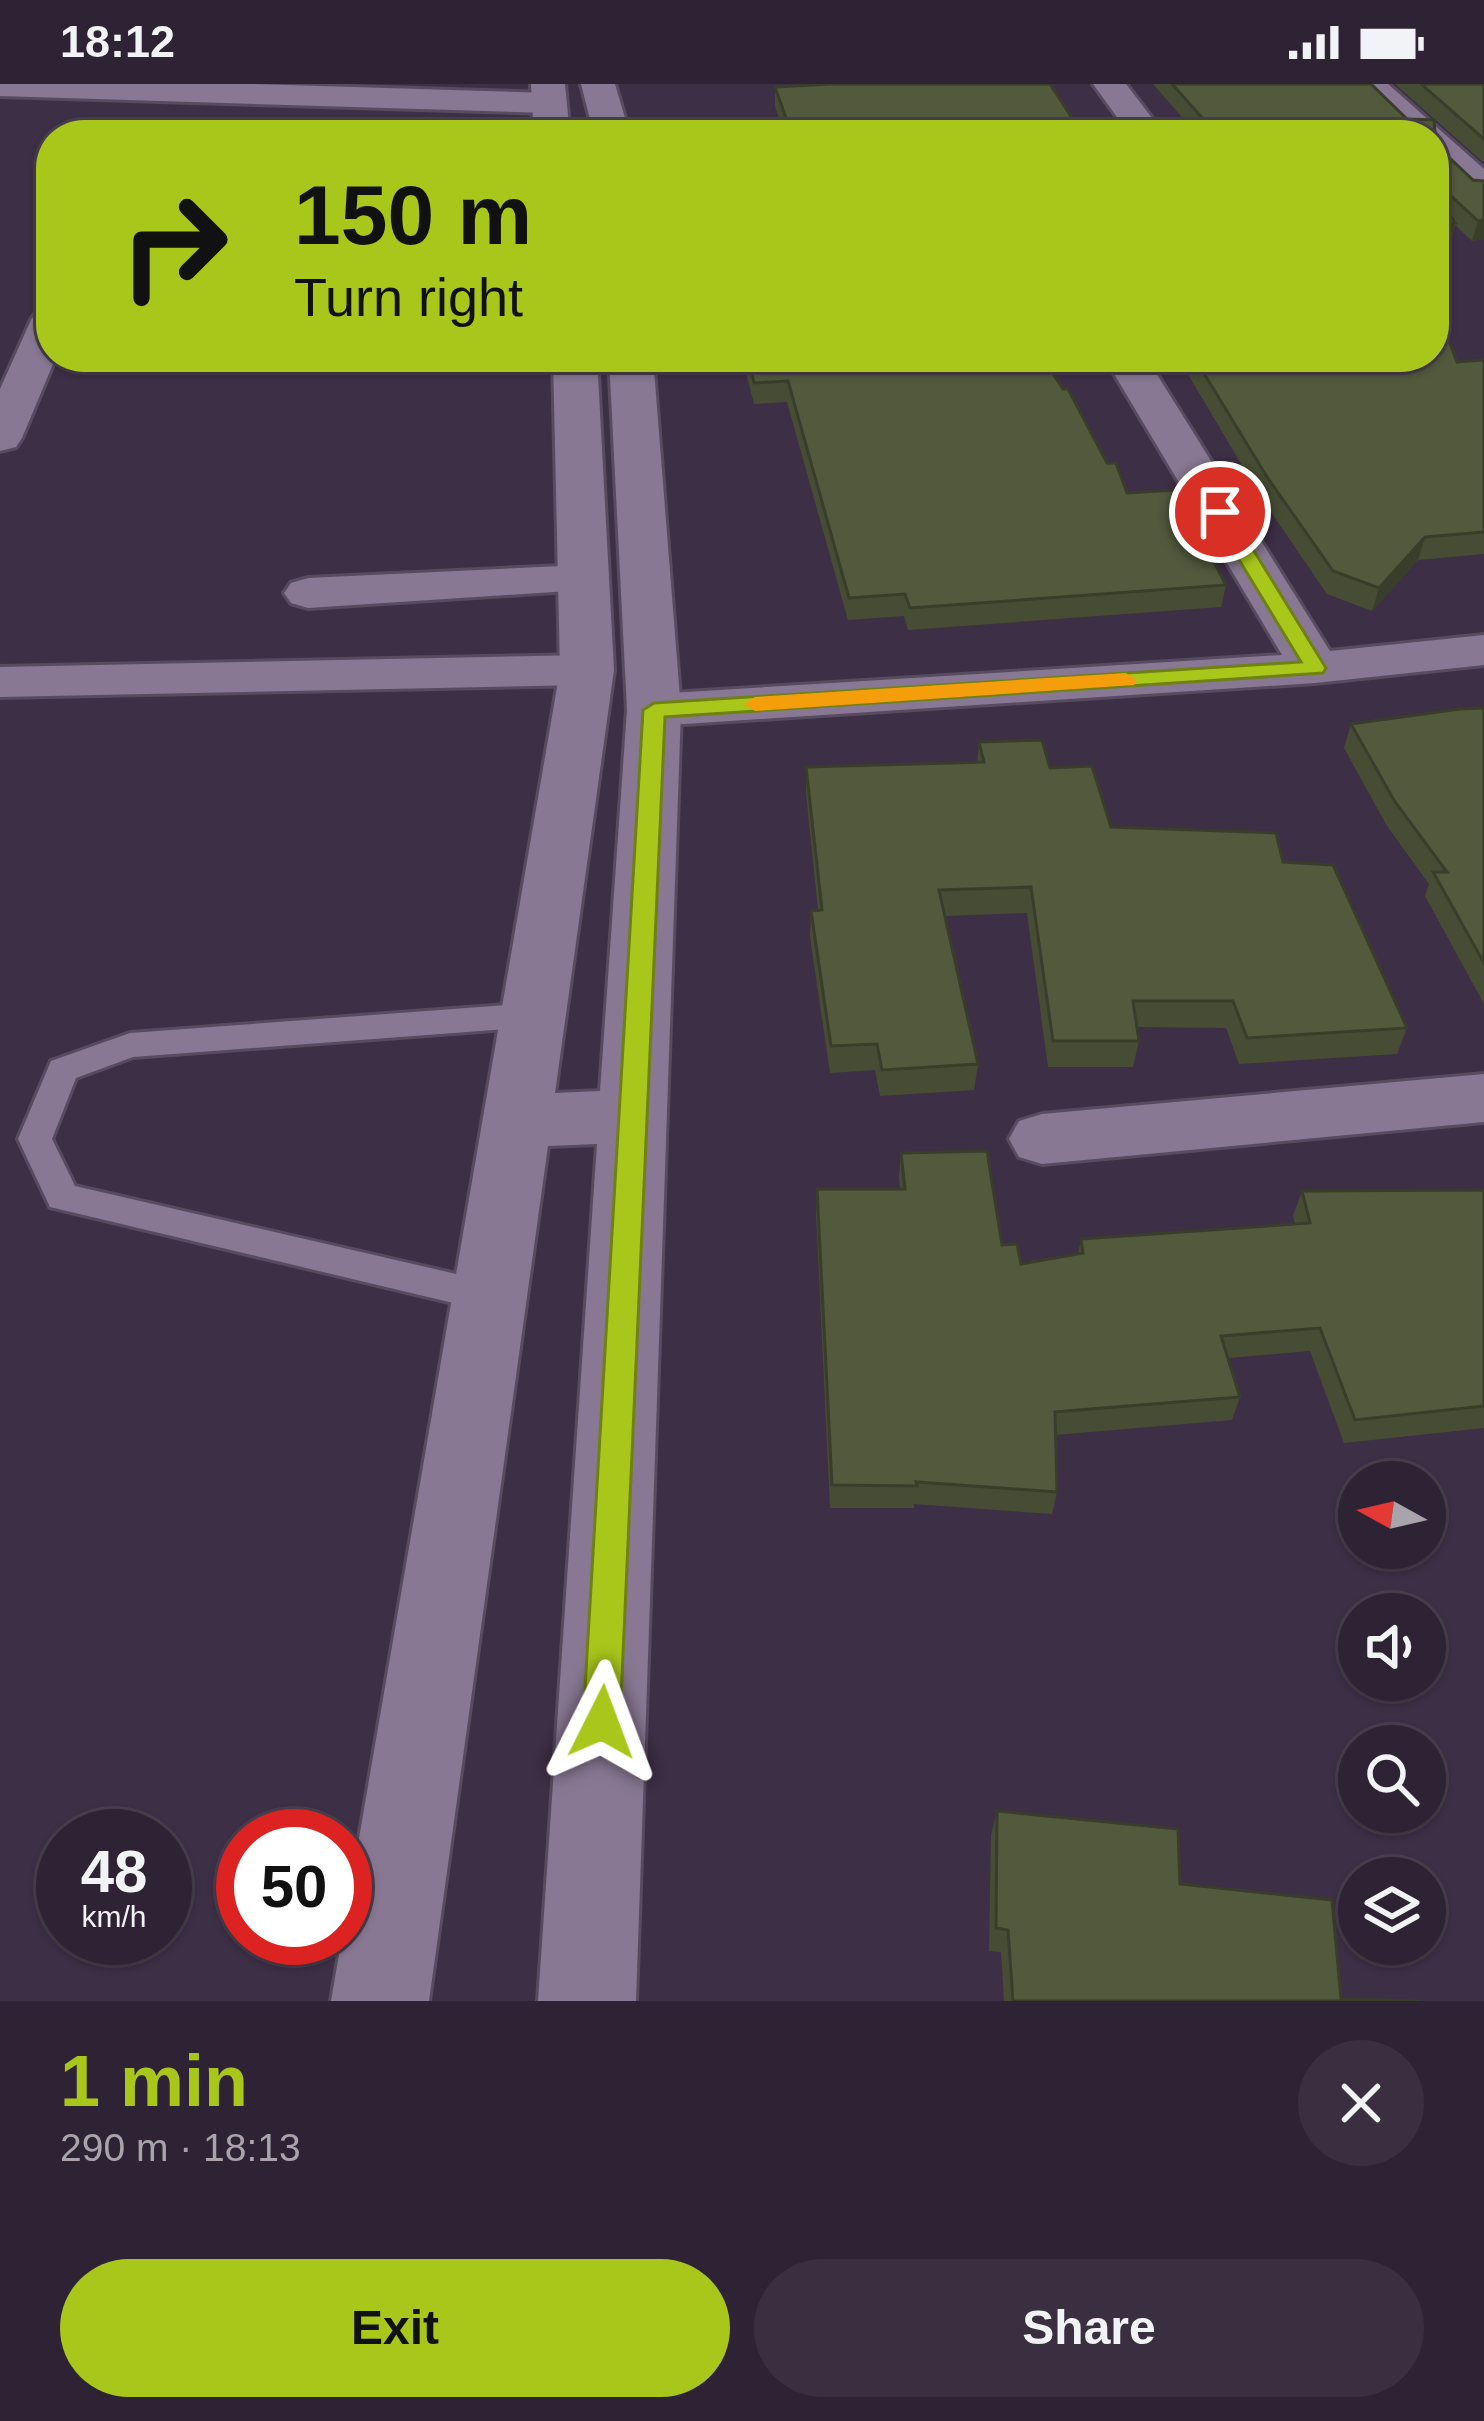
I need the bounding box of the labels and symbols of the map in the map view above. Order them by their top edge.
pin [1169,461,1271,563]
north arrow [1338,1461,1446,1569]
position arrow [539,1659,665,1785]
speed limit sign: 50 [216,1809,372,1965]

